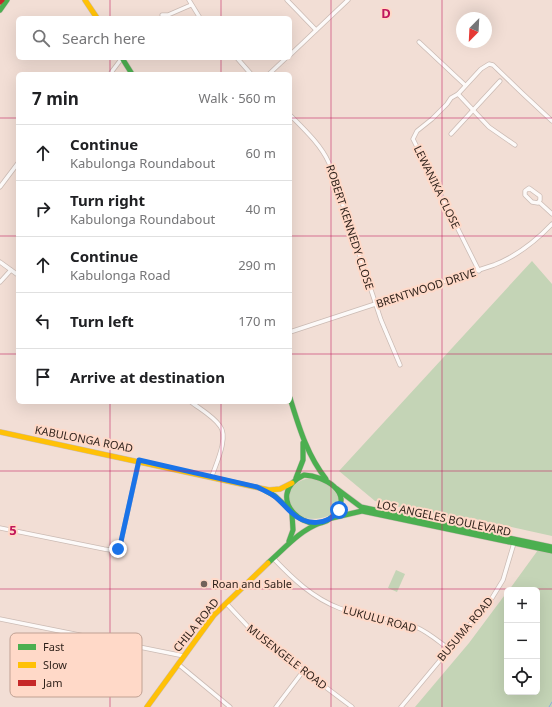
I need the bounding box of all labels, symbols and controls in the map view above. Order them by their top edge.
text: D [381,4,391,22]
north arrow [456,12,492,48]
search box [16,16,292,60]
icon: search [30,27,52,49]
text: Search here [62,28,145,48]
text: 7 min [32,87,79,110]
text: Walk · 560 m [198,89,276,107]
text: Continue [70,134,138,154]
icon: ahead [32,142,54,164]
street label: LEWANIKA CLOSE [411,143,464,231]
text: 60 m [246,144,276,162]
text: Kabulonga Roundabout [70,154,215,172]
street label: ROBERT KENNEDY CLOSE [323,162,378,291]
text: Turn right [70,190,145,210]
icon: right [32,198,54,220]
text: 40 m [246,200,276,218]
text: Kabulonga Roundabout [70,210,215,228]
text: Continue [70,246,138,266]
icon: ahead [32,254,54,276]
text: 290 m [238,256,276,274]
street label: BRENTWOOD DRIVE [374,264,478,311]
text: Kabulonga Road [70,266,171,284]
icon: left [32,310,54,332]
text: Turn left [70,311,134,331]
text: 170 m [238,312,276,330]
icon: arrive [32,366,54,388]
text: Arrive at destination [70,367,225,387]
street label: KABULONGA ROAD [34,422,134,455]
street label: LOS ANGELES BOULEVARD [376,496,513,539]
route start [330,501,348,519]
text: 5 [9,521,17,539]
route end [109,540,127,558]
place label: Roan and Sable [212,576,292,591]
marker: Roan and Sable [199,579,209,589]
map controls [504,587,540,695]
button: + [504,587,540,623]
street label: BUSUMA ROAD [433,593,496,664]
street label: CHILA ROAD [169,595,222,655]
street label: LUKULU ROAD [342,602,418,636]
street label: MUSENGELE ROAD [244,621,330,693]
button: − [504,623,540,659]
legend [10,633,142,697]
text: Fast [43,639,64,654]
text: Slow [43,657,67,672]
button: locate [504,659,540,695]
text: Jam [42,675,62,690]

